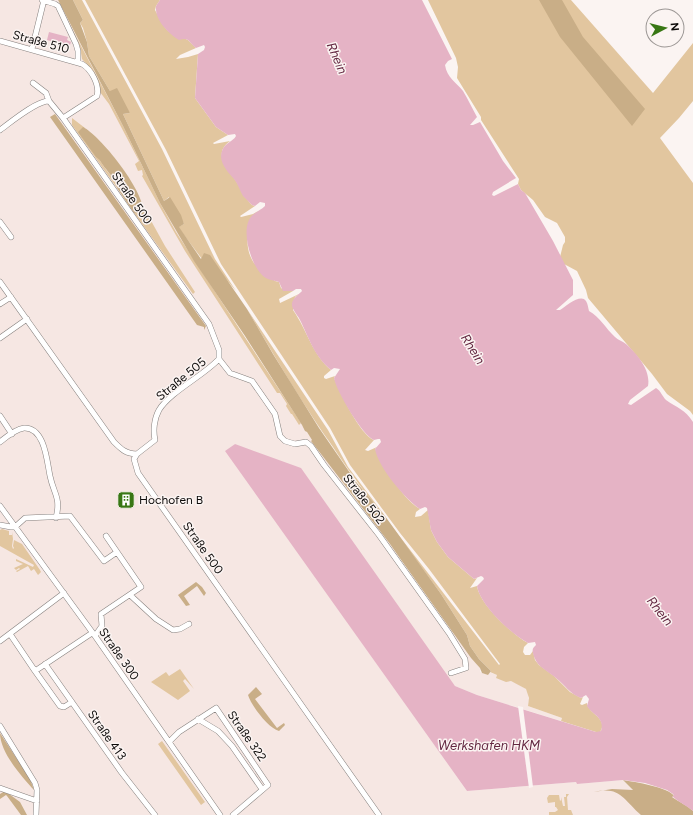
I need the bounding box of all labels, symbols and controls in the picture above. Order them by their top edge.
north arrow [645,8,685,48]
text: N [667,22,681,32]
street label: Straße 510 [11,28,71,56]
water label: Rhein [324,40,350,76]
street label: Straße 500 [109,169,155,227]
water label: Rhein [458,331,488,367]
street label: Straße 505 [153,355,209,403]
street label: Straße 502 [340,471,388,527]
building icon: Hochofen B [116,490,136,510]
place label: Hochofen B [139,493,203,507]
street label: Straße 500 [180,519,226,577]
water label: Rhein [644,594,676,628]
street label: Straße 300 [96,625,142,683]
street label: Straße 413 [85,708,129,762]
street label: Straße 322 [225,708,269,764]
water label: Werkshafen HKM [438,738,540,753]

